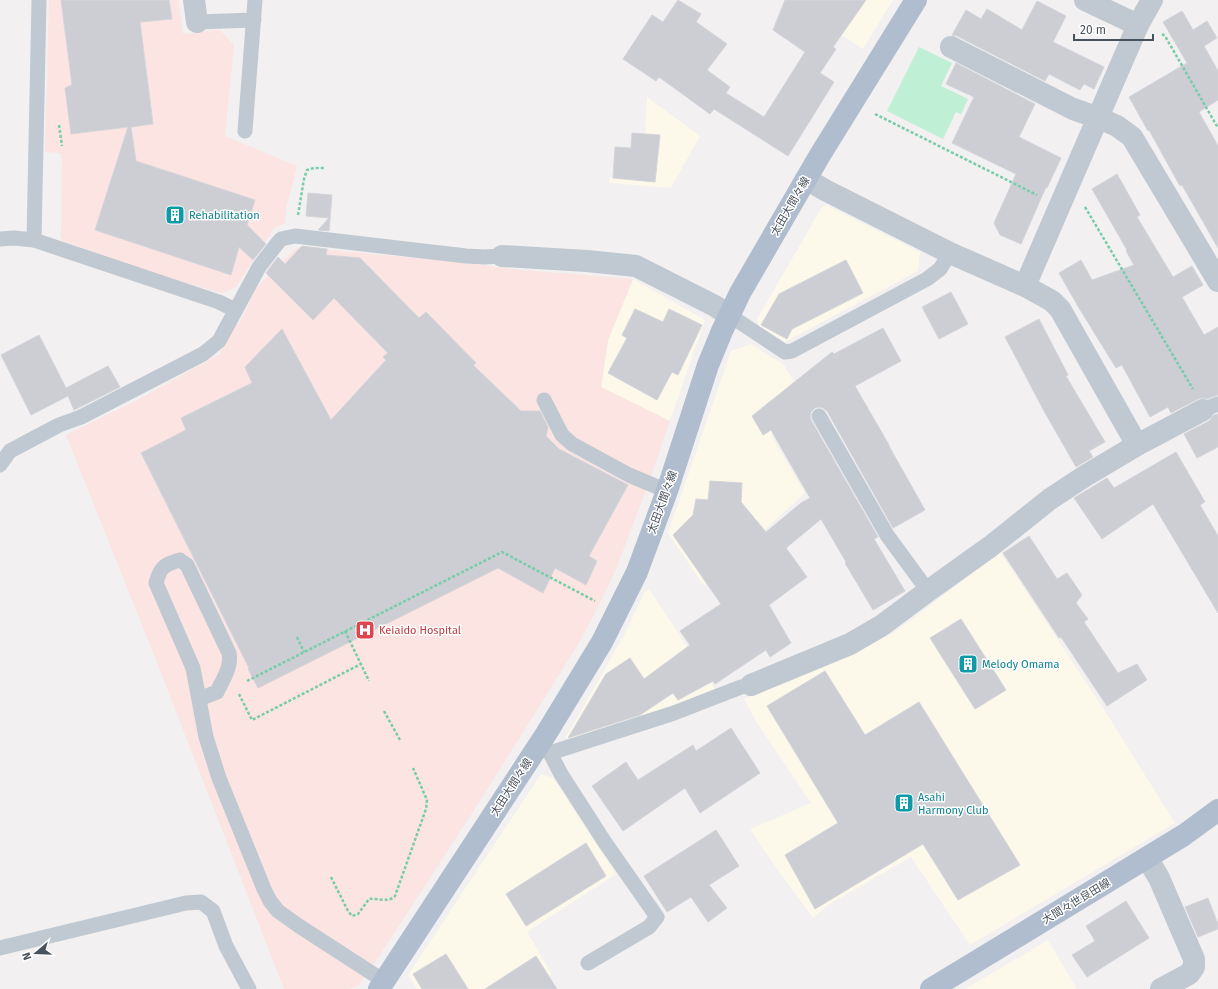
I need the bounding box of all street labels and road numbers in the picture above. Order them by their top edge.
street label: 太田大間々線 [768,174,813,238]
street label: 太田大間々線 [645,469,680,535]
street label: 太田大間々線 [488,756,535,818]
street label: 大間々世良田線 [1040,876,1113,927]

